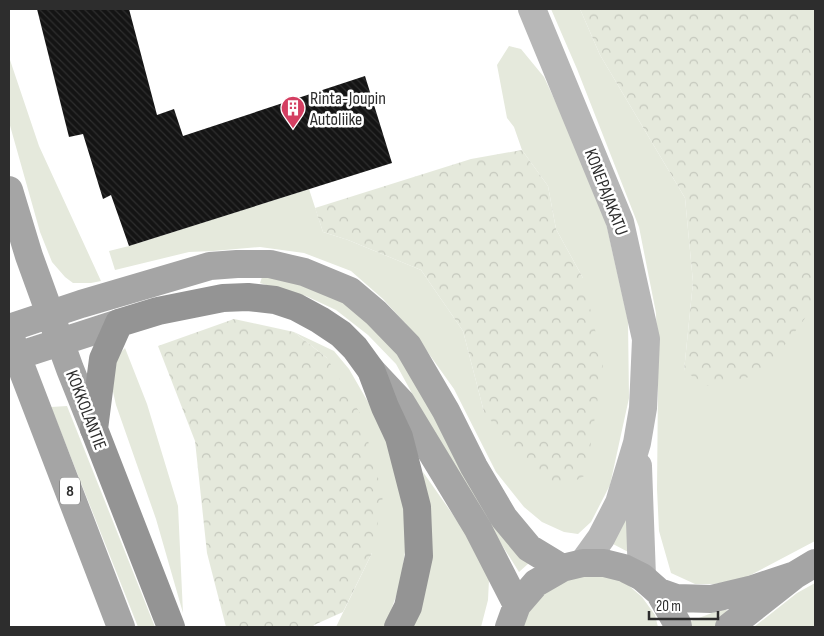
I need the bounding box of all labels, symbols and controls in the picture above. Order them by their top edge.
place label: Rinta-Joupin Autoliike [309,88,386,130]
building icon: Rinta-Joupin Autoliike [280,95,306,129]
street label: KONEPAJAKATU [580,146,632,238]
street label: KOKKOLANTIE [61,367,111,453]
road number: 8 [60,478,80,504]
scale bar [649,588,718,620]
text: 20 m [656,597,681,616]

